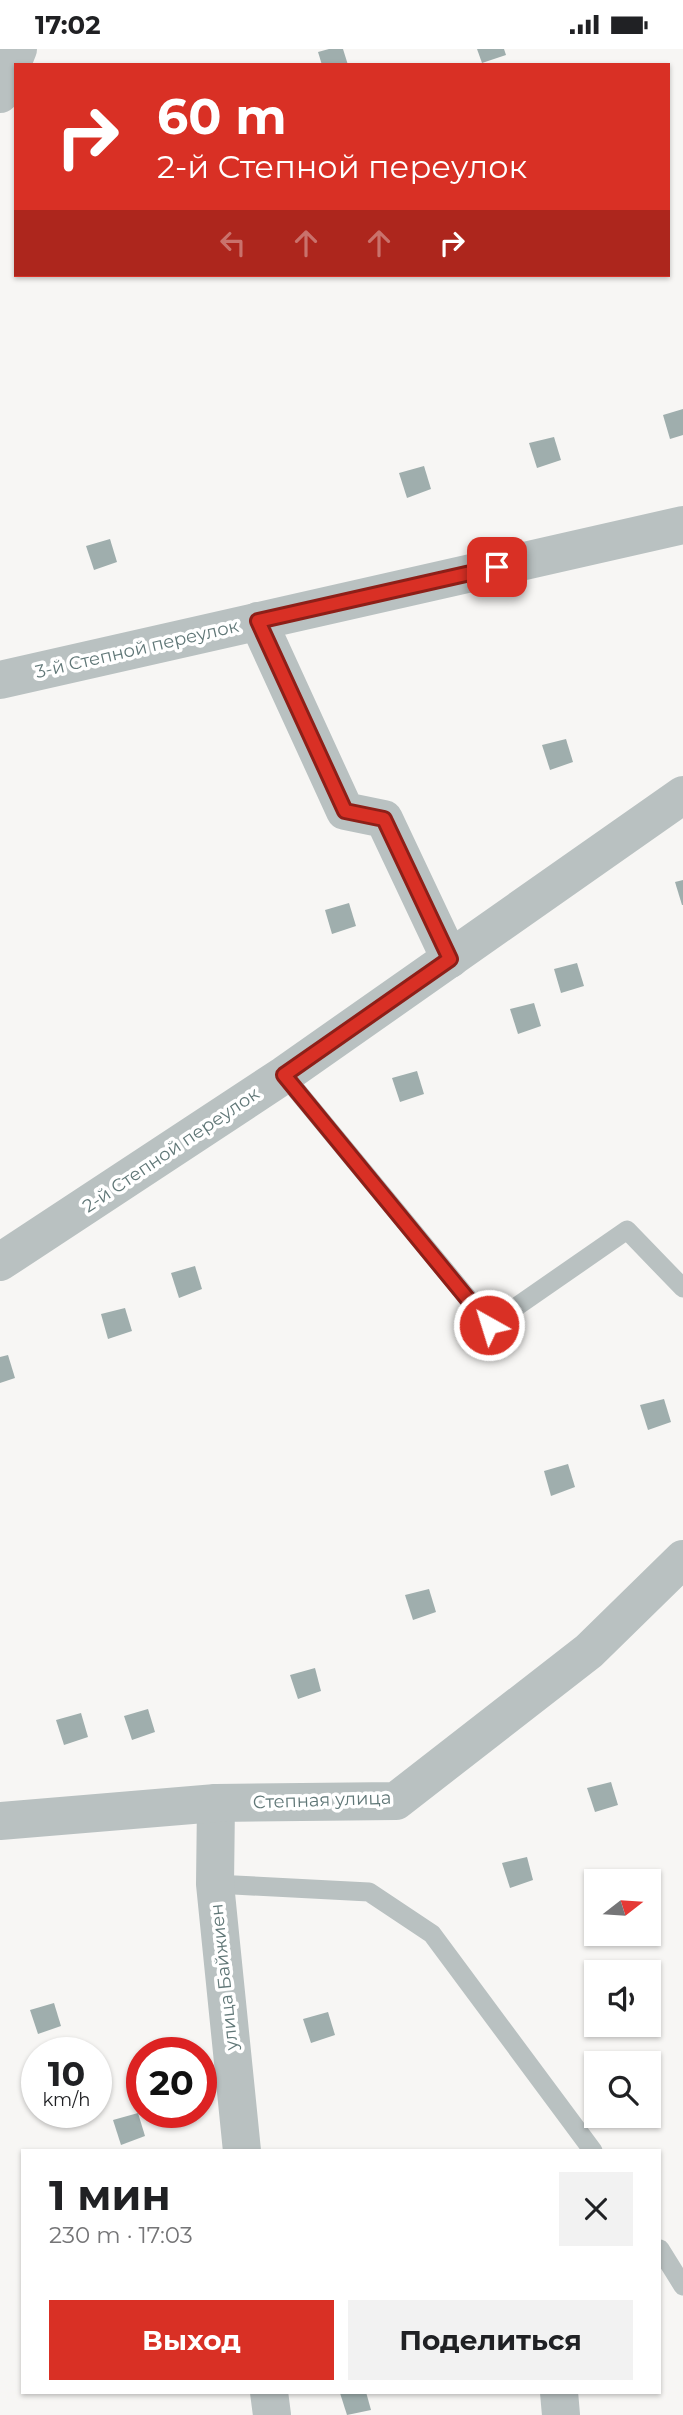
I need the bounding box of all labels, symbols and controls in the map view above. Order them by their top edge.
text: 17:02 [35,9,101,41]
text: 60 m [157,87,287,146]
icon: right [42,91,133,182]
text: 2-й Степной переулок [157,147,527,186]
icon: left [214,224,252,262]
icon: ahead [287,224,325,262]
icon: ahead [360,224,398,262]
icon: right [433,224,471,262]
pin [467,537,527,597]
icon: arrive [478,548,516,586]
street label: 3-й Степной переулок [33,615,241,683]
street label: 2-й Степной переулок [79,1082,264,1217]
position arrow [452,1288,526,1362]
street label: Степная улица [252,1787,392,1813]
north arrow [584,1869,662,1946]
map controls [584,1869,661,2128]
street label: улица Байжиен [205,1903,243,2052]
button: sound [584,1960,661,2037]
speed limit sign: 20 [126,2037,217,2128]
button: search [584,2051,661,2128]
text: 10 [48,2052,85,2095]
text: km/h [42,2089,91,2111]
text: 1 мин [49,2169,171,2221]
button: close [559,2172,633,2246]
text: 230 m · 17:03 [49,2221,193,2249]
button: Выход [49,2300,334,2380]
button: Поделиться [348,2300,633,2380]

